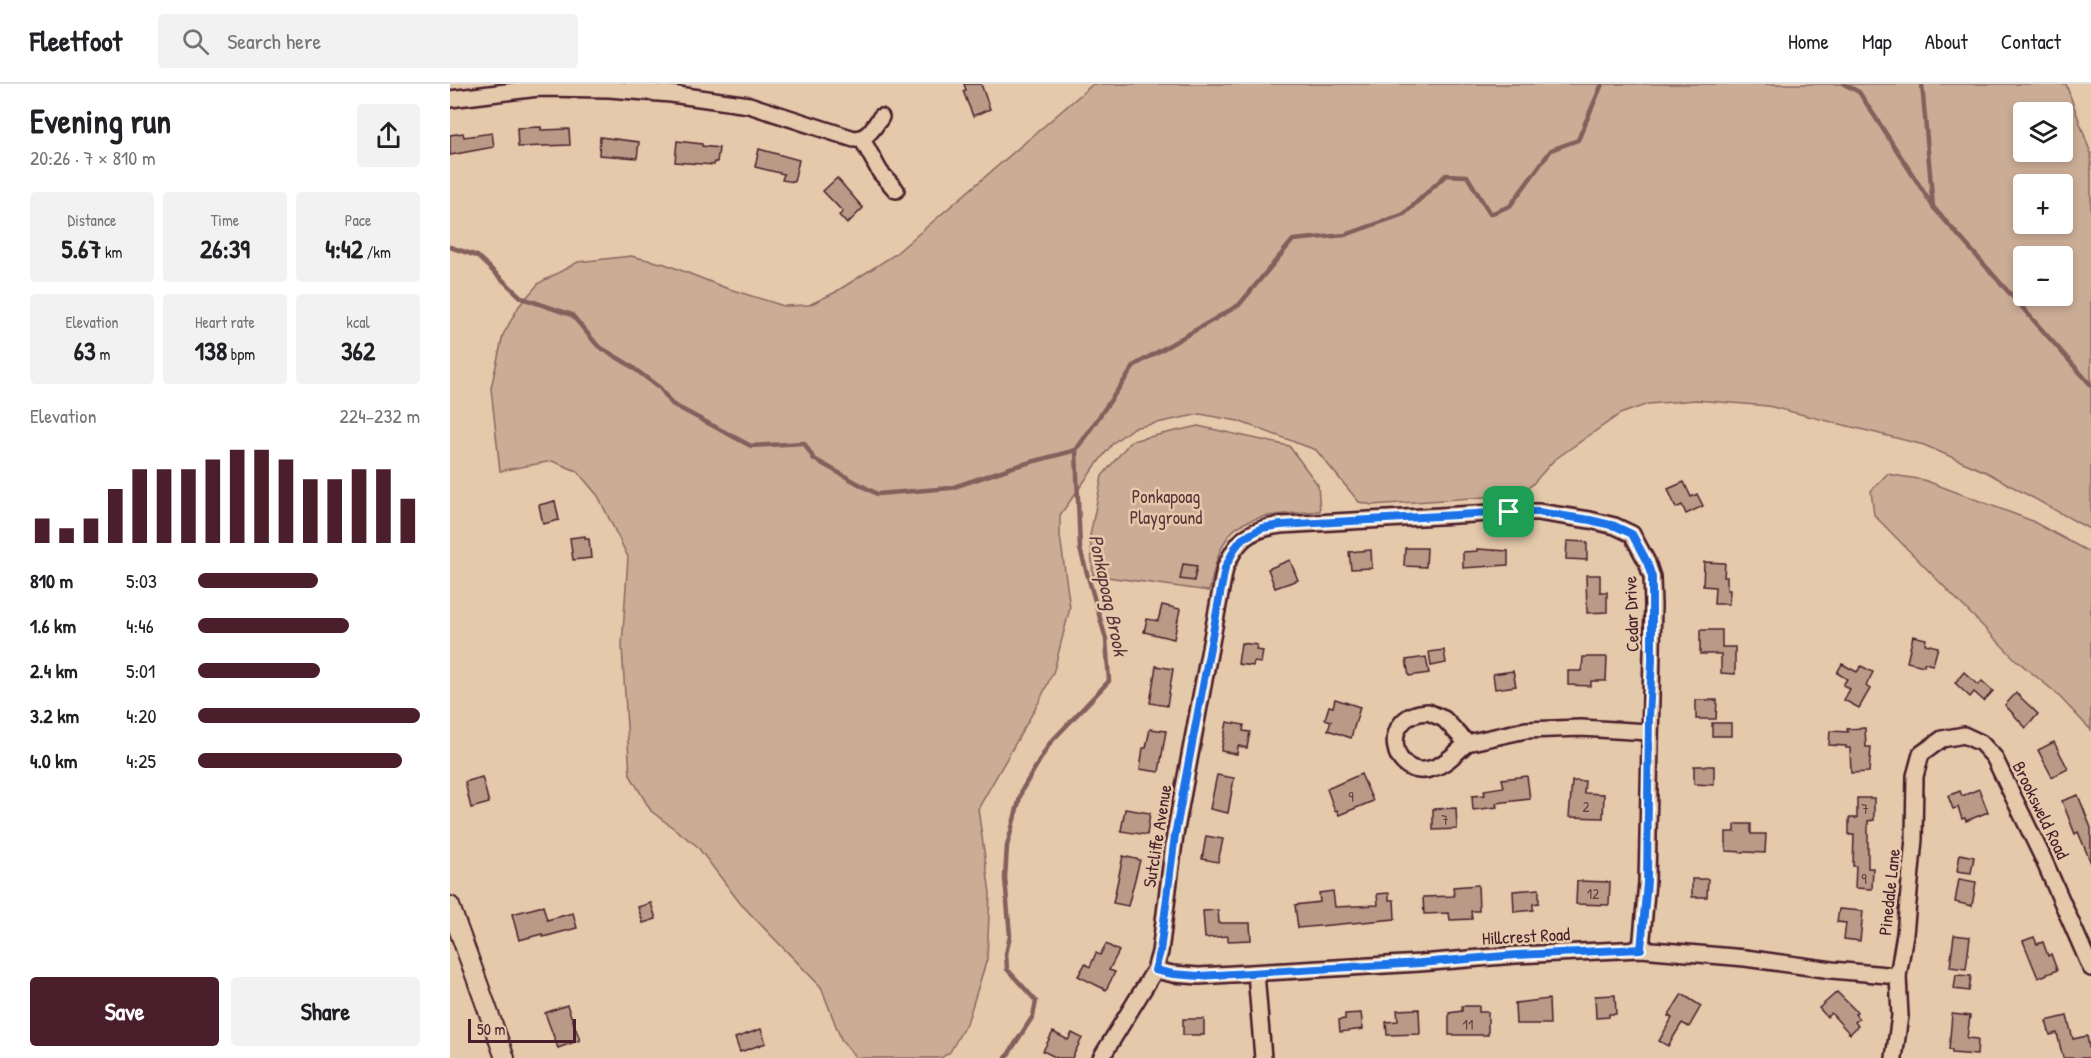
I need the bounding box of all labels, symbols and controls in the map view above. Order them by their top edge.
search box [158,14,578,68]
text: Fleetfoot [30,22,122,60]
icon: search [179,25,212,58]
text: Search here [227,26,321,56]
text: Home [1788,27,1829,56]
text: Map [1862,27,1892,56]
text: About [1925,27,1968,56]
text: Contact [2001,27,2061,56]
text: Evening run [30,99,171,143]
map controls [2013,102,2073,306]
button: layers [2013,102,2073,162]
button: share [357,104,420,167]
text: 20:26 · 7 × 810 m [30,144,155,171]
button: + [2013,174,2073,234]
text: Distance [68,209,116,231]
text: Time [211,209,239,231]
text: Pace [345,209,371,231]
text: 5.67 [61,231,101,266]
text: 26:39 [200,231,250,266]
text: 4:42 [325,231,363,266]
text: km [101,241,123,263]
text: /km [363,241,391,263]
button: − [2013,246,2073,306]
text: Elevation [65,311,119,333]
text: Heart rate [195,311,255,333]
text: kcal [346,311,370,333]
text: 63 [74,333,96,368]
text: 138 [195,333,227,368]
text: 362 [341,333,375,368]
text: m [96,343,110,365]
text: bpm [227,343,255,365]
text: Elevation [30,402,96,429]
text: 224–232 m [340,402,420,429]
park label: Ponkapoag Playground [1130,484,1202,530]
pin [1483,486,1534,537]
icon: arrive [1492,495,1525,528]
water label: Ponkapoag Brook [1082,532,1135,660]
text: 810 m [30,567,73,594]
text: 5:03 [126,567,157,594]
street label: Cedar Drive [1617,576,1645,652]
text: 1.6 km [30,612,76,639]
text: 4:46 [126,612,154,639]
text: 2.4 km [30,657,78,684]
text: 5:01 [126,657,155,684]
text: 3.2 km [30,702,79,729]
text: 4:20 [126,702,156,729]
text: 4.0 km [30,747,77,774]
text: 4:25 [126,747,156,774]
street label: Brooksweld Road [2007,757,2075,863]
street label: Sutcliffe Avenue [1137,783,1177,889]
house number: 9 [1348,786,1354,807]
house number: 2 [1582,796,1590,817]
house number: 7 [1861,798,1869,819]
house number: 7 [1441,809,1449,830]
street label: Pinedale Lane [1872,847,1906,937]
house number: 9 [1861,868,1867,889]
house number: 12 [1587,883,1599,904]
street label: Hillcrest Road [1481,921,1571,951]
button: Save [30,977,219,1046]
button: Share [231,977,420,1046]
house number: 11 [1463,1014,1473,1035]
scale bar [468,1016,576,1044]
text: 50 m [477,1018,506,1040]

